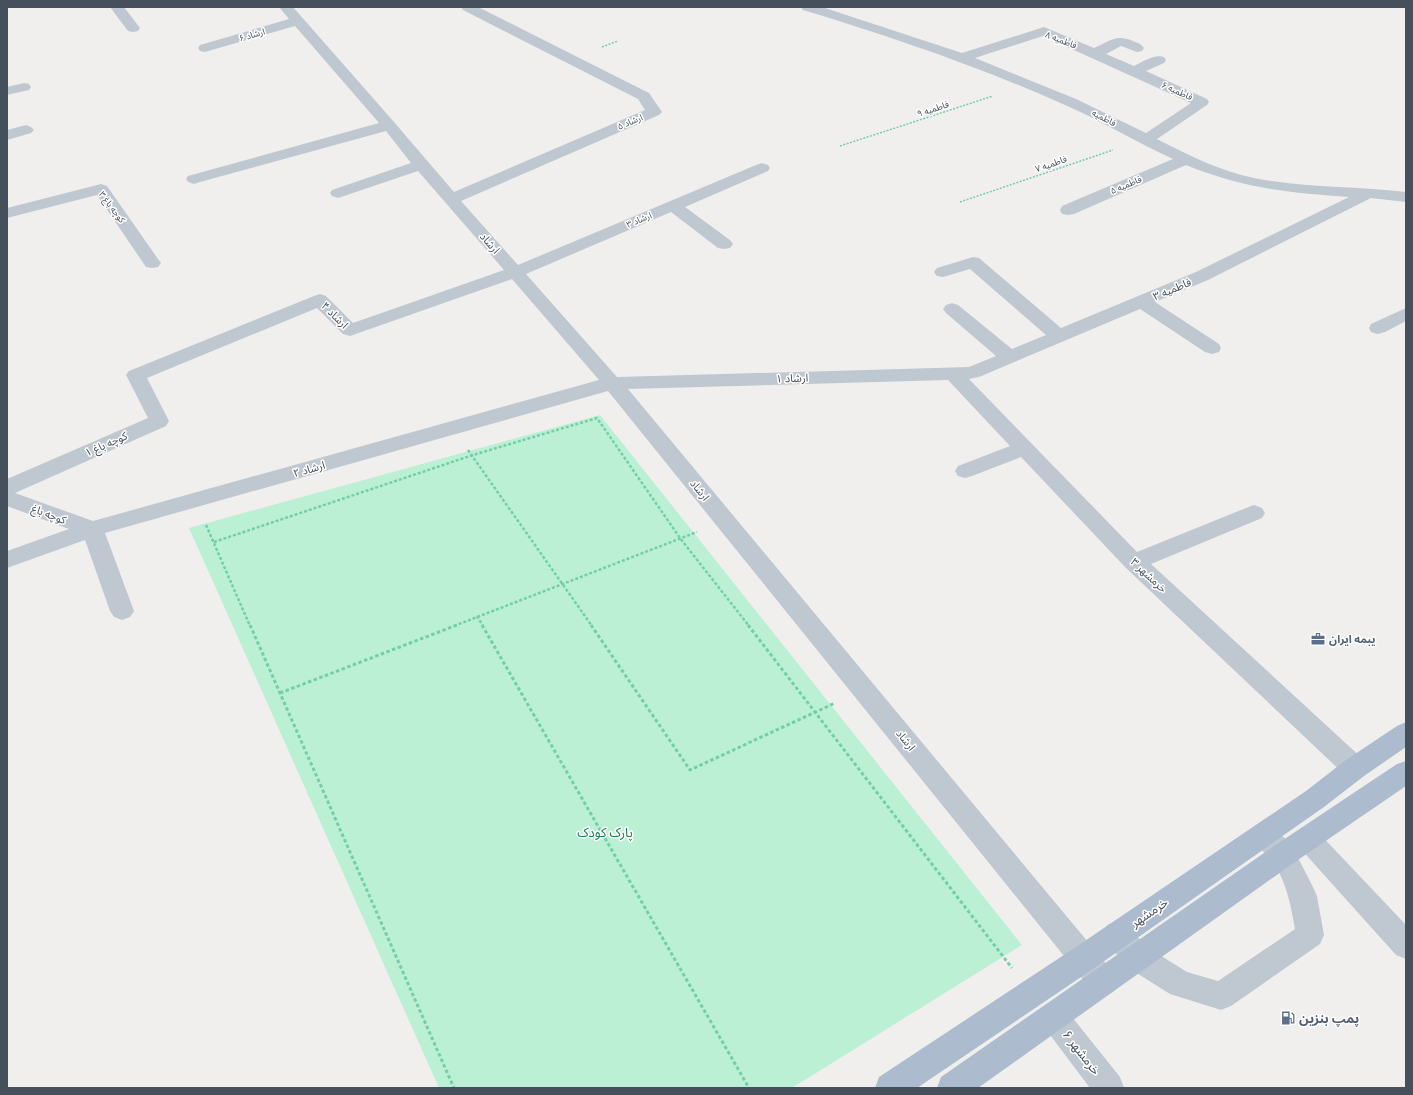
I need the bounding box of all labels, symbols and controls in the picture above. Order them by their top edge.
street label: ارشاد ۶ [238,26,266,44]
street label: فاطمیه ۸ [1044,28,1079,51]
street label: فاطمیه ۶ [1160,79,1195,102]
street label: فاطمیه ۹ [915,98,950,119]
street label: فاطمیه [1090,107,1118,128]
street label: ارشاد ۵ [615,111,645,133]
street label: فاطمیه ۷ [1033,153,1068,174]
street label: فاطمیه ۵ [1108,173,1143,196]
street label: کوچه باغ ۳ [95,189,128,226]
street label: ارشاد ۳ [624,209,654,231]
street label: ارشاد [477,230,502,256]
street label: فاطمیه ۳ [1151,276,1193,303]
street label: ارشاد ۴ [319,299,351,331]
street label: ارشاد ۱ [776,371,808,386]
street label: کوچه باغ ۱ [83,429,130,460]
street label: ارشاد ۲ [292,459,326,480]
street label: ارشاد [687,477,712,504]
street label: کوچه باغ [29,502,68,528]
street label: خرمشهر ۳ [1128,555,1170,596]
office icon: یبمه ایران [1310,631,1326,647]
place label: یبمه ایران [1329,633,1376,646]
street label: ارشاد [893,727,918,754]
park label: پارک کودک [577,825,633,842]
street label: خرمشهر [1127,894,1172,932]
fuel station icon: پمپ بنزین [1280,1010,1296,1026]
place label: پمپ بنزین [1299,1011,1359,1027]
street label: خرمشهر ۶ [1059,1027,1104,1078]

